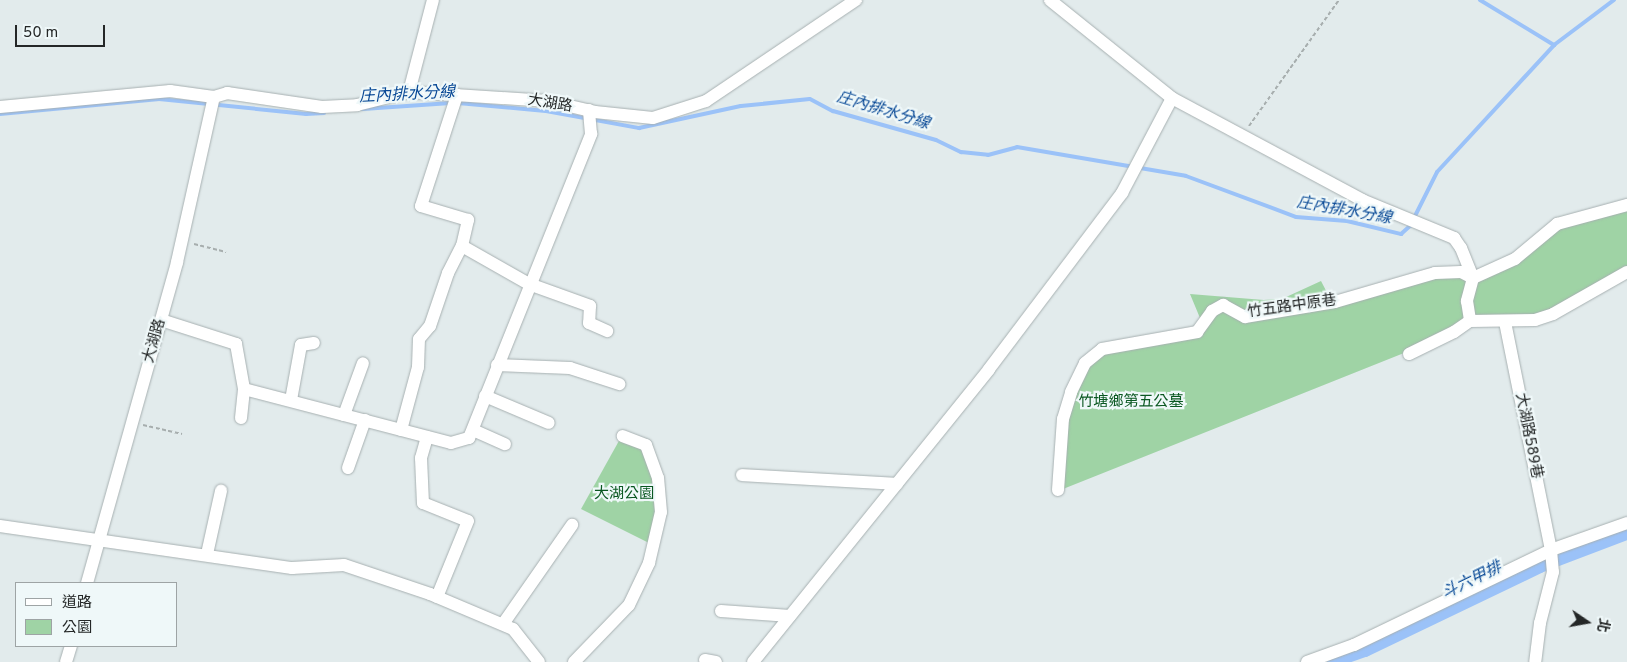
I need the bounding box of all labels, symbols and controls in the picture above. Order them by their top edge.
scale bar [18,15,108,47]
text: 50 m [23,24,58,43]
water label: 庄內排水分線 [359,83,455,107]
water label: 庄內排水分線 [834,88,932,134]
street label: 大湖路 [526,92,574,116]
water label: 庄內排水分線 [1295,193,1393,229]
street label: 竹五路中原巷 [1246,292,1338,322]
street label: 大湖路 [140,317,170,365]
street label: 大湖路589巷 [1511,392,1545,480]
park label: 竹塘鄉第五公墓 [1079,394,1183,412]
park label: 大湖公園 [594,486,654,504]
water label: 斗六甲排 [1439,558,1505,604]
legend [15,582,178,647]
text: 道路 [62,594,92,613]
north arrow [1562,597,1612,647]
text: 北 [1592,617,1612,634]
text: 公園 [62,619,92,638]

